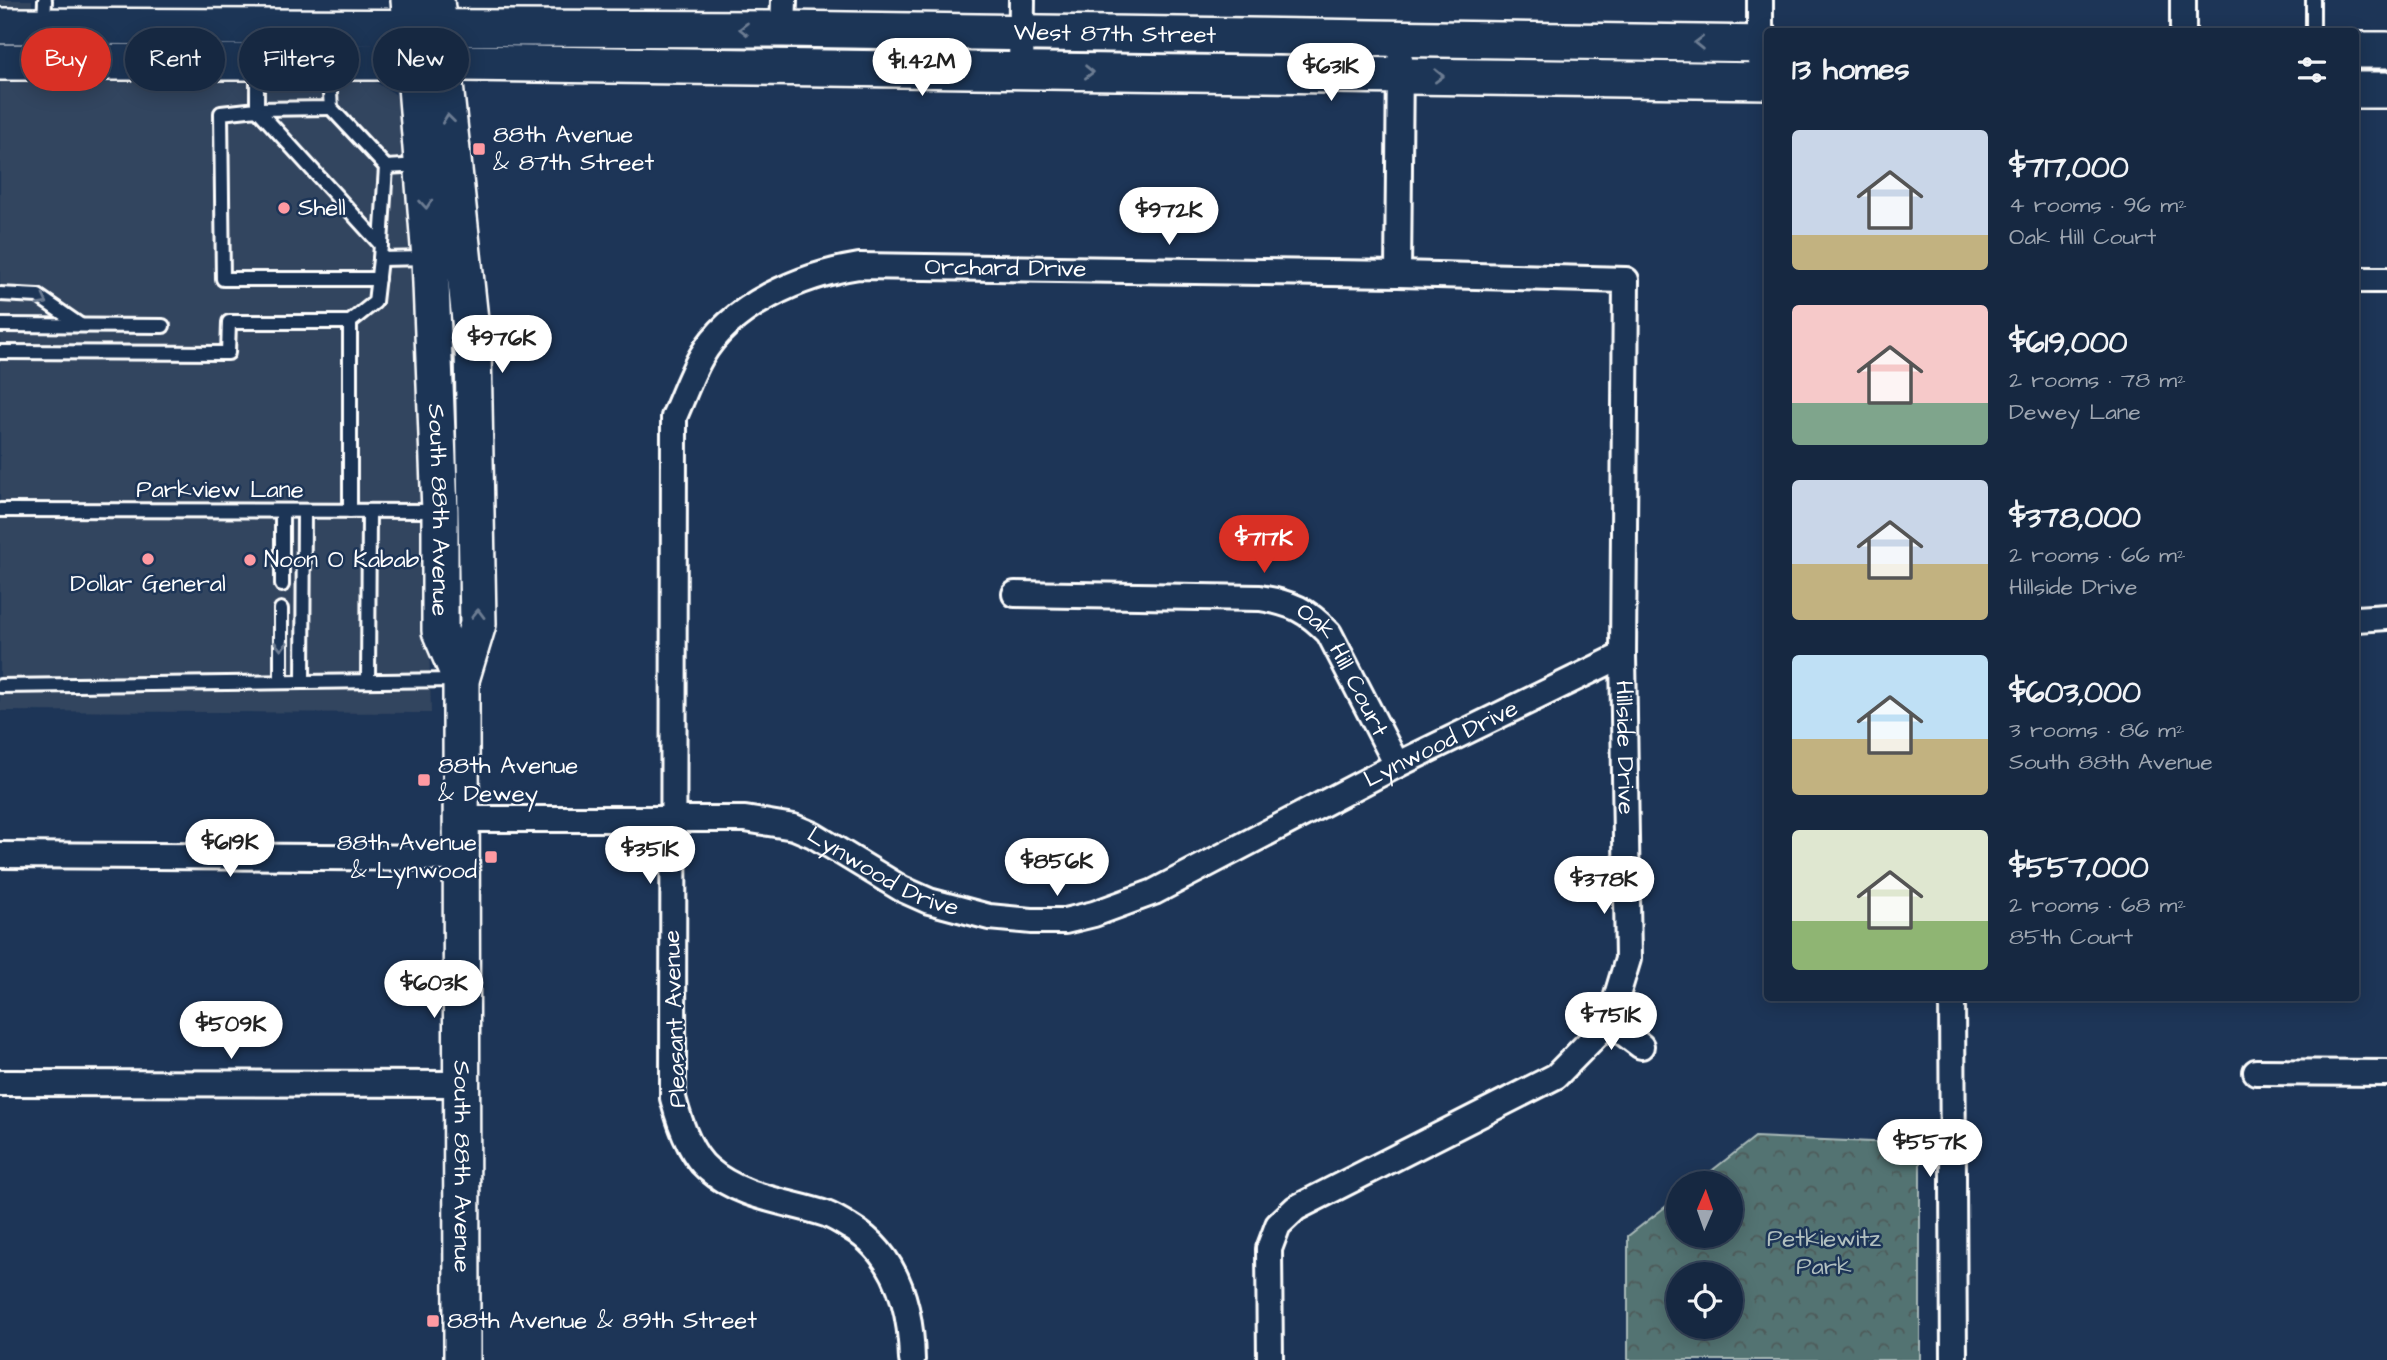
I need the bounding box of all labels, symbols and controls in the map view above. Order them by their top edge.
street label: West 87th Street [1013,16,1217,53]
one-way arrow [738,21,749,37]
chip: Buy [21,28,111,91]
chip: Rent [125,28,225,91]
chip: Filters [239,28,359,91]
chip: New [373,28,469,91]
one-way arrow [1694,35,1704,51]
pin: $1.42M [865,38,979,98]
pin: $631K [1282,43,1380,103]
text: $1.42M [889,45,955,77]
text: 13 homes [1792,49,1909,91]
text: $631K [1303,50,1359,82]
icon: filters [2293,51,2331,89]
one-way arrow [1085,64,1095,80]
one-way arrow [1435,68,1445,84]
one-way arrow [441,113,456,124]
place label: 88th Avenue & 87th Street [493,118,655,180]
marker: 88th Avenue & 87th Street [471,141,487,157]
text: $717,000 [2009,147,2129,189]
icon: home [1848,158,1932,242]
pin: $972K [1120,188,1218,247]
text: 4 rooms · 96 m² [2009,189,2187,221]
place label: Shell [298,191,346,225]
text: $972K [1135,194,1203,226]
one-way arrow [418,199,433,210]
marker: Shell [276,200,292,216]
text: Oak Hill Court [2009,221,2156,253]
street label: Orchard Drive [924,250,1087,286]
one-way arrow [35,293,48,306]
pin: $976K [453,316,551,375]
text: $976K [468,322,536,354]
text: $619,000 [2009,322,2128,364]
icon: home [1848,333,1932,417]
text: 2 rooms · 78 m² [2009,364,2186,396]
text: Dewey Lane [2009,396,2141,428]
street label: South 88th Avenue [419,403,457,616]
street label: Parkview Lane [136,473,304,507]
text: $378,000 [2009,497,2141,539]
icon: home [1848,508,1932,592]
pin: $717K [1215,516,1313,575]
text: $717K [1235,522,1293,554]
text: 2 rooms · 66 m² [2009,539,2186,571]
place label: Noon O Kabab [264,543,420,577]
marker: Dollar General [140,551,156,567]
marker: Noon O Kabab [242,552,258,568]
place label: Dollar General [70,567,226,601]
text: Hillside Drive [2009,571,2138,603]
street label: Oak Hill Court [1290,594,1397,743]
one-way arrow [470,608,486,619]
one-way arrow [273,641,289,652]
text: $603,000 [2009,672,2141,714]
street label: Hillside Drive [1606,680,1643,815]
icon: home [1848,683,1932,767]
street label: Lynwood Drive [1358,692,1524,796]
text: 3 rooms · 86 m² [2009,714,2185,746]
text: South 88th Avenue [2009,746,2213,778]
place label: 88th Avenue & Dewey [438,749,578,812]
marker: 88th Avenue & Dewey [416,772,432,788]
street label: Lynwood Drive [801,818,962,925]
pin: $619K [181,820,279,879]
text: $619K [201,826,259,858]
place label: 88th Avenue & Lynwood [337,826,477,889]
pin: $351K [601,826,699,886]
text: $351K [621,833,679,865]
pin: $856K [1008,838,1106,898]
text: $856K [1021,845,1093,877]
text: $557,000 [2009,847,2149,889]
marker: 88th Avenue & Lynwood [483,849,499,865]
pin: $378K [1555,856,1653,916]
icon: home [1848,858,1932,942]
text: $378K [1570,863,1638,895]
text: 2 rooms · 68 m² [2009,889,2186,921]
text: 85th Court [2009,921,2133,953]
street label: Pleasant Avenue [655,930,695,1108]
pin: $603K [385,960,483,1020]
text: $603K [400,967,468,999]
pin: $751K [1562,992,1660,1052]
text: $751K [1581,999,1641,1031]
pin: $509K [182,1002,280,1061]
text: $509K [196,1008,266,1040]
street label: South 88th Avenue [445,1060,479,1273]
pin: $557K [1881,1120,1979,1179]
text: $557K [1893,1126,1967,1158]
north arrow [1666,1171,1743,1248]
map controls [1666,1171,1743,1339]
park label: Petkiewitz Park [1767,1222,1881,1284]
button: locate [1666,1262,1743,1339]
place label: 88th Avenue & 89th Street [447,1304,757,1338]
marker: 88th Avenue & 89th Street [425,1313,441,1329]

